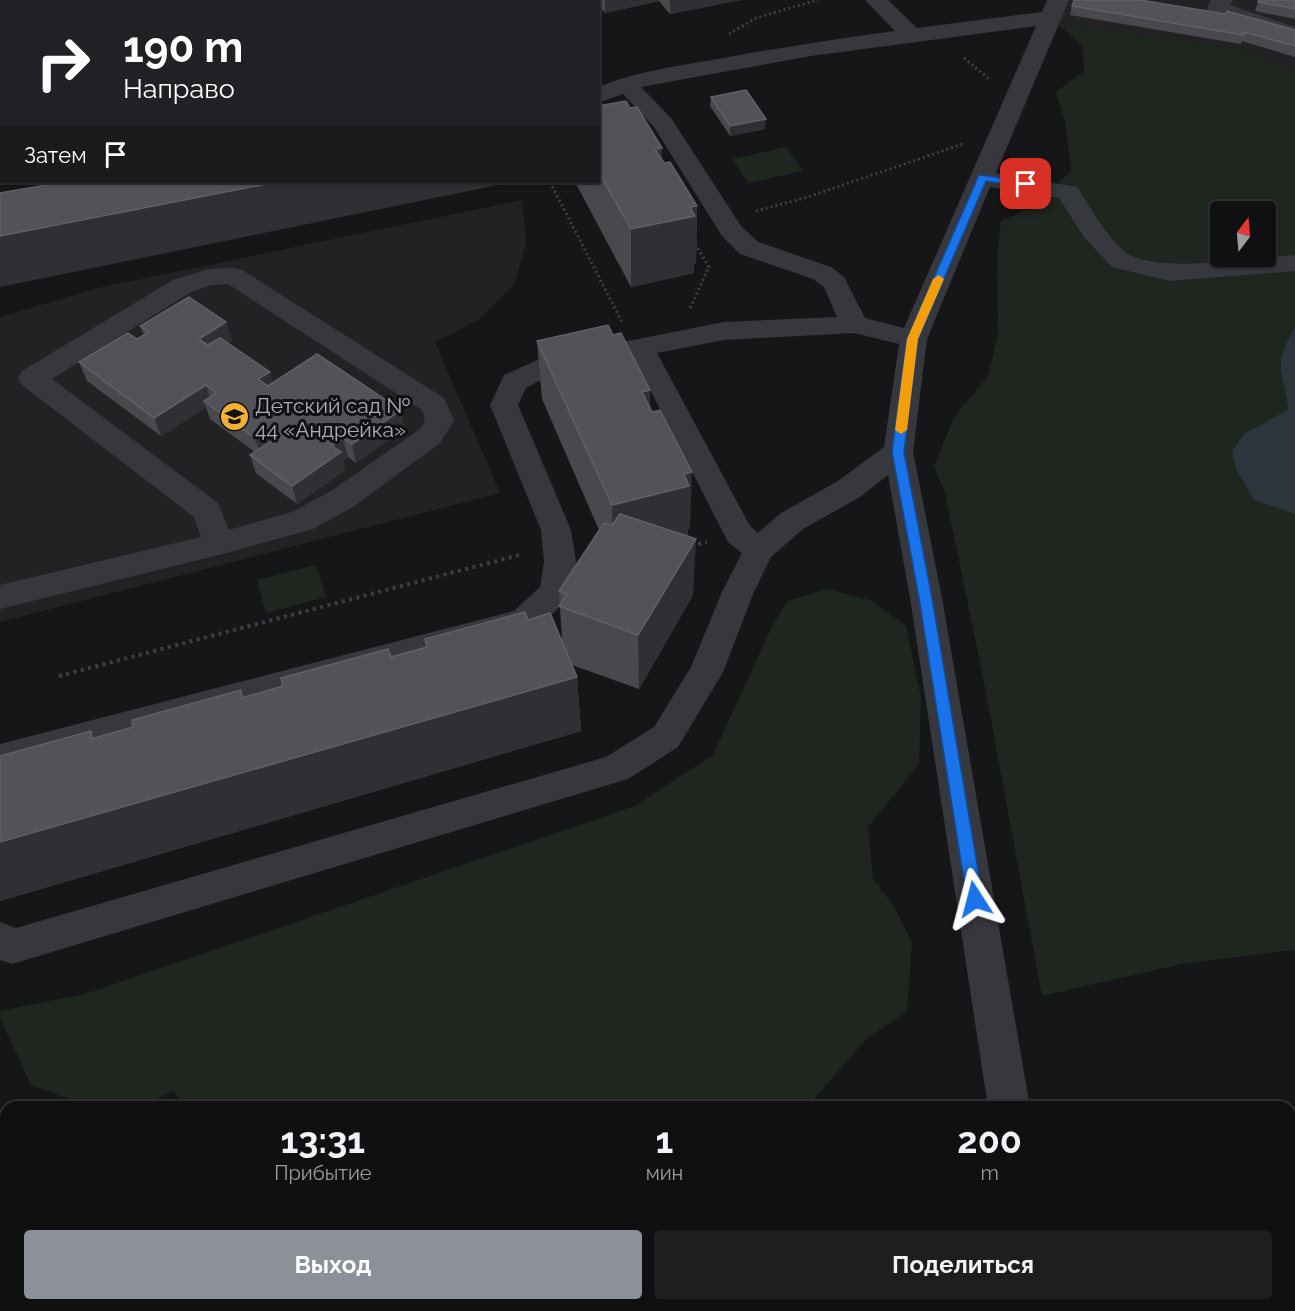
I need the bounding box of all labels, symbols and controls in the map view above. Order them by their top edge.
text: 190 m [123,23,243,72]
icon: right [24,24,102,102]
text: Направо [123,73,235,104]
icon: arrive [99,138,132,171]
text: Затем [24,142,87,168]
pin [1000,158,1051,209]
icon: arrive [1009,167,1042,200]
north arrow [1210,201,1276,267]
map controls [1210,201,1276,267]
place label: Детский сад № 44 «Андрейка» [255,393,410,442]
school or university icon: Детский сад № 44 «Андрейка» [218,401,250,433]
position arrow [943,867,1007,931]
text: 13:31 [281,1119,365,1161]
text: 1 [656,1119,673,1161]
text: 200 [957,1119,1022,1161]
text: Прибытие [274,1161,372,1185]
text: мин [646,1161,683,1185]
text: m [980,1161,999,1185]
button: Выход [24,1230,642,1299]
button: Поделиться [654,1230,1272,1299]

